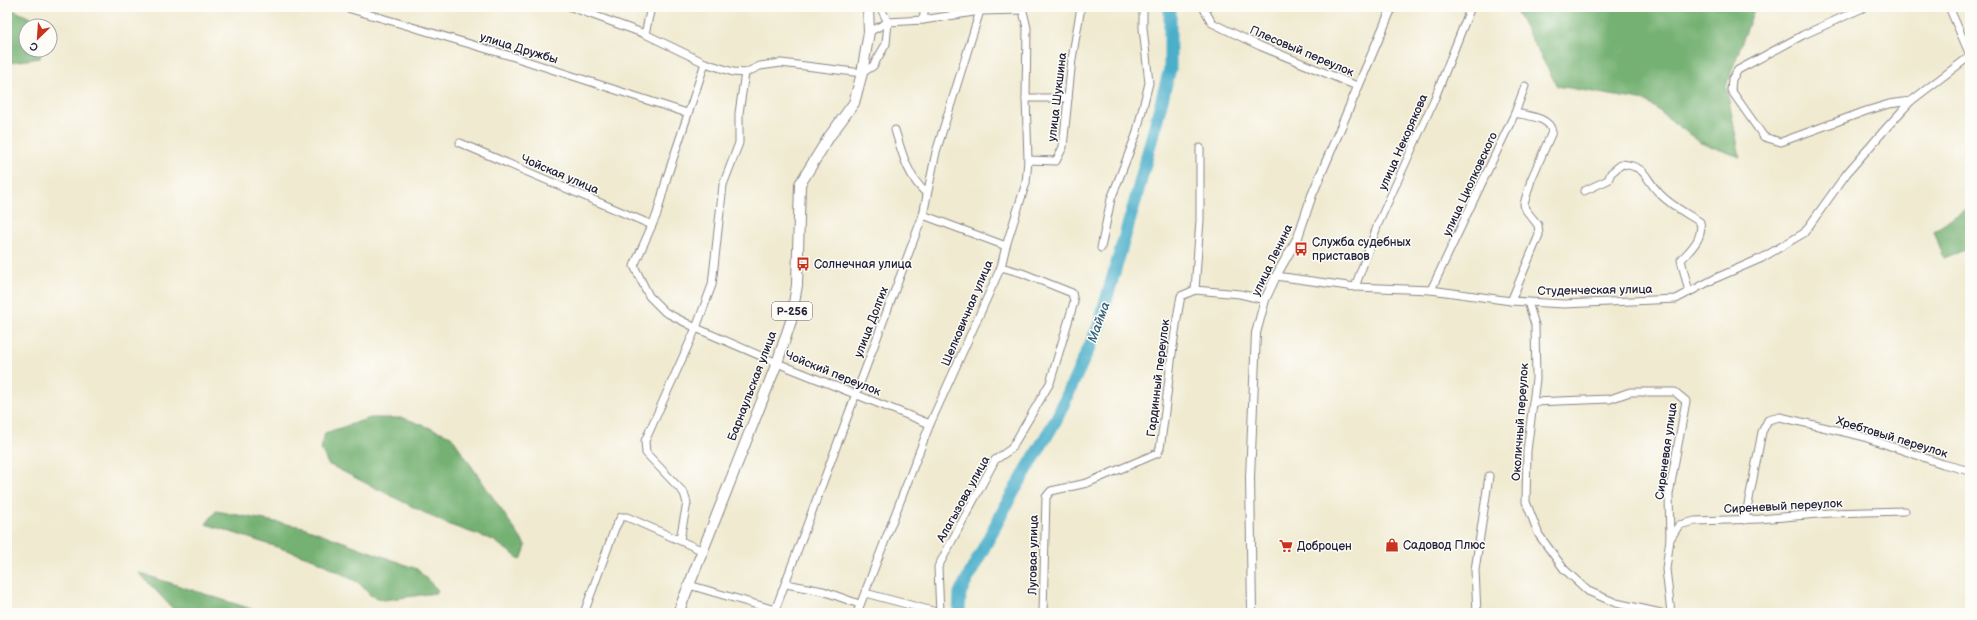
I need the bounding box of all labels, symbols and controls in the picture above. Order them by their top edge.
north arrow [18,18,58,58]
street label: Плесовый переулок [1247,23,1357,80]
street label: улица Дружбы [478,29,560,67]
text: С [27,39,40,54]
street label: улица Шукшина [1045,52,1070,143]
street label: улица Некорякова [1376,92,1431,193]
street label: улица Циолковского [1440,130,1501,239]
street label: Чойская улица [519,151,601,198]
street label: улица Ленина [1249,222,1296,299]
place label: Служба судебных приставов [1312,235,1411,264]
bus stop icon: Служба судебных приставов [1293,241,1309,257]
bus stop icon: Солнечная улица [795,256,811,272]
place label: Солнечная улица [814,257,912,272]
street label: Шелковичная улица [938,258,997,368]
street label: Студенческая улица [1537,282,1653,299]
street label: улица Долгих [851,284,892,360]
water label: Майма [1084,299,1114,345]
road number: Р-256 [772,302,812,320]
street label: Гардинный переулок [1144,318,1173,438]
street label: Барнаульская улица [725,329,780,443]
street label: Чойский переулок [783,347,884,400]
street label: Околичный переулок [1509,362,1532,482]
street label: Сиреневая улица [1652,401,1681,501]
street label: Хребтовый переулок [1834,413,1950,462]
street label: Алагызова улица [933,453,993,546]
street label: Сиреневый переулок [1723,496,1843,517]
street label: Луговая улица [1025,515,1042,596]
shop icon: Садовод Плюс [1384,537,1400,553]
supermarket icon: Доброцен [1278,538,1294,554]
place label: Садовод Плюс [1403,538,1485,553]
place label: Доброцен [1297,539,1352,554]

